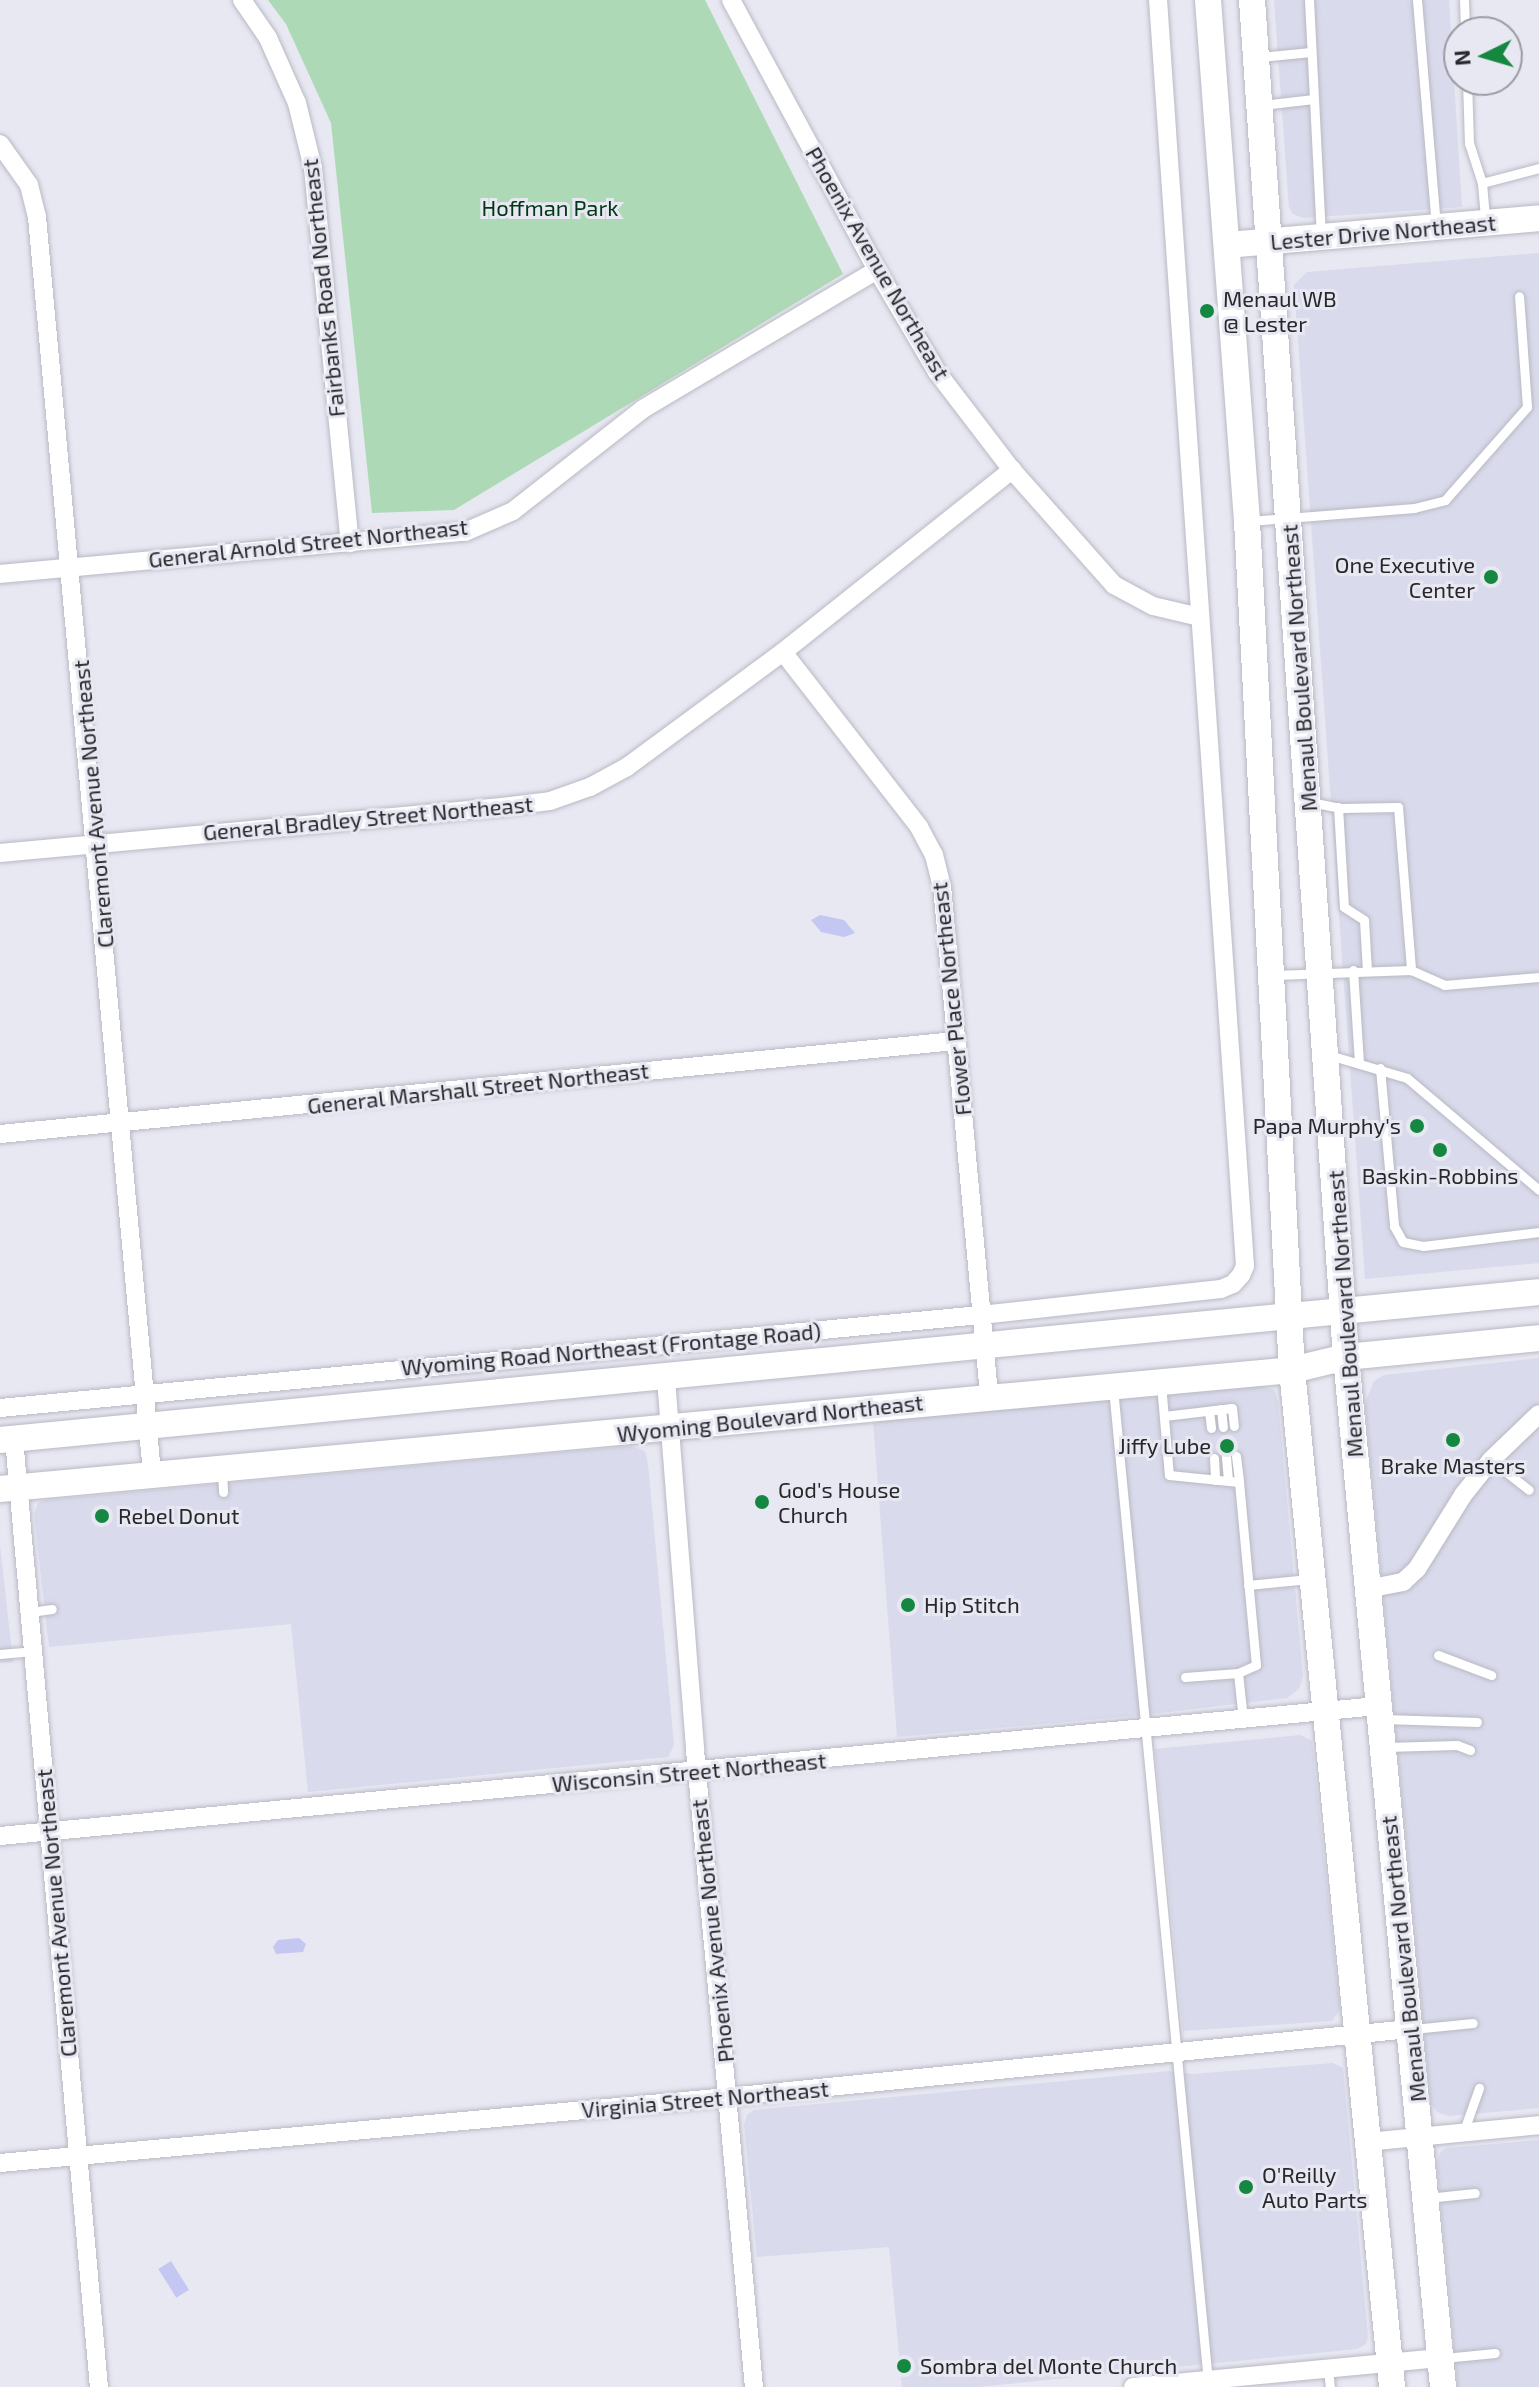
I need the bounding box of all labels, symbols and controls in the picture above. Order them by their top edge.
north arrow [1443,16,1523,96]
text: N [1447,49,1475,67]
street label: Phoenix Avenue Northeast [800,142,956,384]
street label: Fairbanks Road Northeast [296,158,350,418]
park label: Hoffman Park [482,195,618,221]
street label: Lester Drive Northeast [1269,209,1497,255]
place label: Menaul WB @ Lester [1223,285,1337,336]
marker: Menaul WB @ Lester [1198,302,1216,320]
street label: General Arnold Street Northeast [147,513,469,573]
street label: Menaul Boulevard Northeast [1276,523,1322,813]
place label: One Executive Center [1335,551,1475,602]
marker: One Executive Center [1482,568,1500,586]
street label: Claremont Avenue Northeast [67,659,119,949]
street label: General Bradley Street Northeast [201,790,535,846]
street label: Flower Place Northeast [926,881,976,1117]
street label: General Marshall Street Northeast [305,1057,651,1119]
place label: Papa Murphy's [1253,1113,1401,1139]
marker: Papa Murphy's [1408,1117,1426,1135]
marker: Baskin-Robbins [1431,1141,1449,1159]
place label: Baskin-Robbins [1362,1163,1518,1189]
street label: Menaul Boulevard Northeast [1322,1169,1368,1459]
street label: Wyoming Road Northeast (Frontage Road) [400,1317,822,1381]
street label: Wyoming Boulevard Northeast [616,1389,924,1447]
marker: Brake Masters [1444,1431,1462,1449]
place label: Jiffy Lube [1118,1433,1211,1459]
marker: Jiffy Lube [1218,1437,1236,1455]
place label: Brake Masters [1381,1453,1525,1479]
place label: God's House Church [778,1476,900,1528]
marker: God's House Church [753,1493,771,1511]
place label: Rebel Donut [118,1503,240,1529]
marker: Rebel Donut [93,1507,111,1525]
place label: Hip Stitch [924,1592,1020,1618]
marker: Hip Stitch [899,1596,917,1614]
street label: Wisconsin Street Northeast [551,1747,827,1797]
street label: Claremont Avenue Northeast [30,1768,82,2058]
street label: Phoenix Avenue Northeast [685,1798,739,2064]
street label: Menaul Boulevard Northeast [1375,1814,1431,2104]
street label: Virginia Street Northeast [580,2075,830,2123]
place label: O'Reilly Auto Parts [1262,2161,1367,2212]
marker: O'Reilly Auto Parts [1237,2178,1255,2196]
place label: Sombra del Monte Church [920,2353,1178,2379]
marker: Sombra del Monte Church [895,2357,913,2375]

